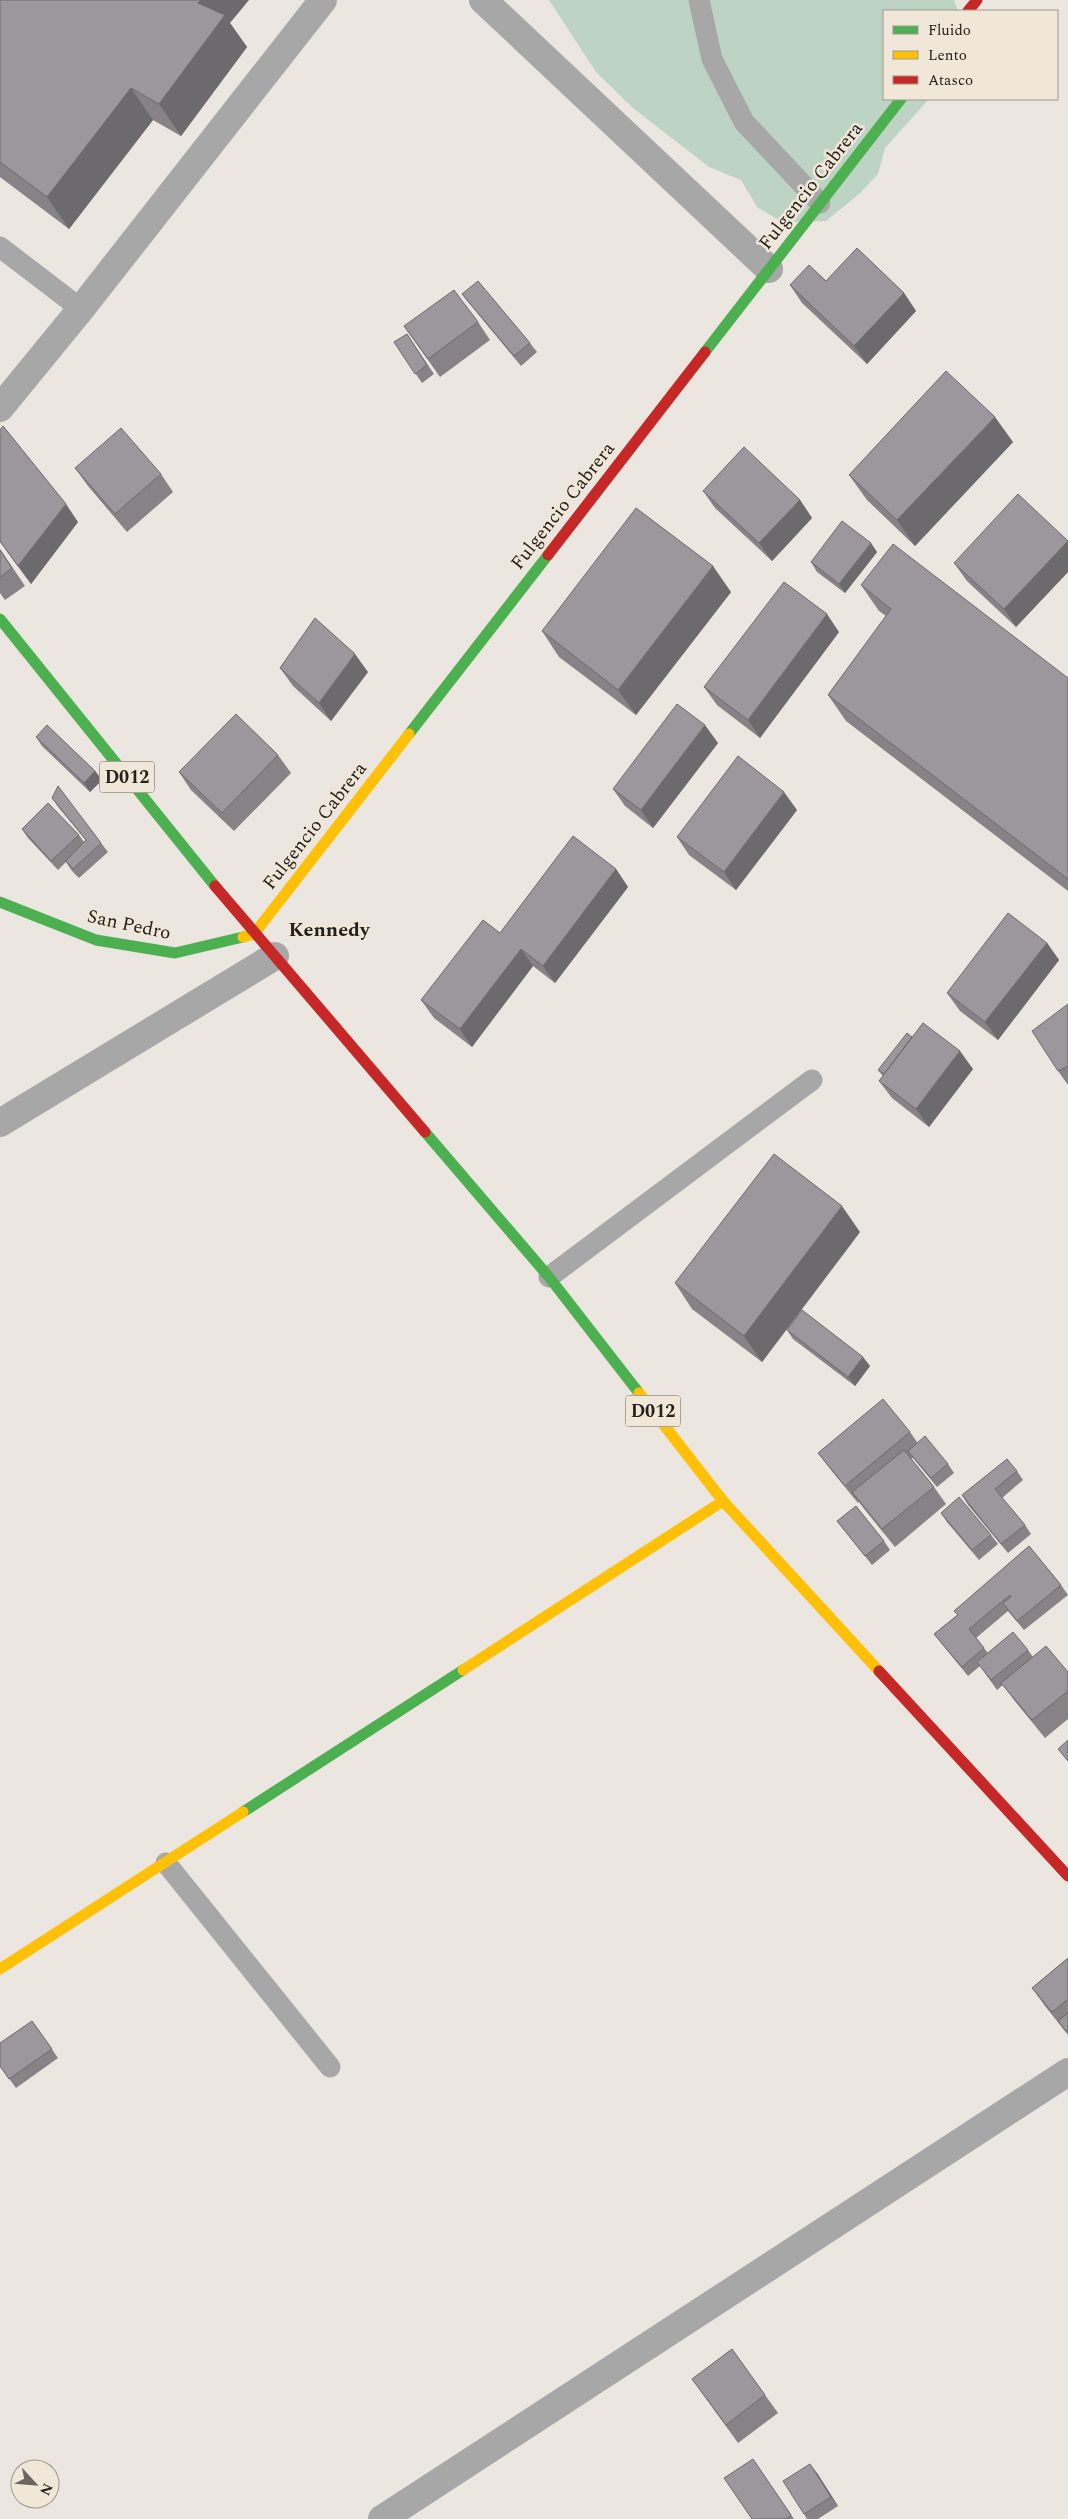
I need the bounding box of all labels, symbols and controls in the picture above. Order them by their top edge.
legend [883,10,1058,100]
text: Fluido [928,19,971,42]
text: Lento [928,44,967,67]
text: Atasco [928,69,973,92]
street label: Fulgencio Cabrera [752,115,871,256]
street label: Fulgencio Cabrera [504,435,623,576]
street label: Fulgencio Cabrera [256,755,375,896]
road number: D012 [100,762,154,792]
street label: San Pedro [84,902,174,948]
district label: Kennedy [288,915,371,945]
road number: D012 [626,1395,680,1426]
north arrow [10,2459,60,2509]
text: N [34,2480,58,2499]

